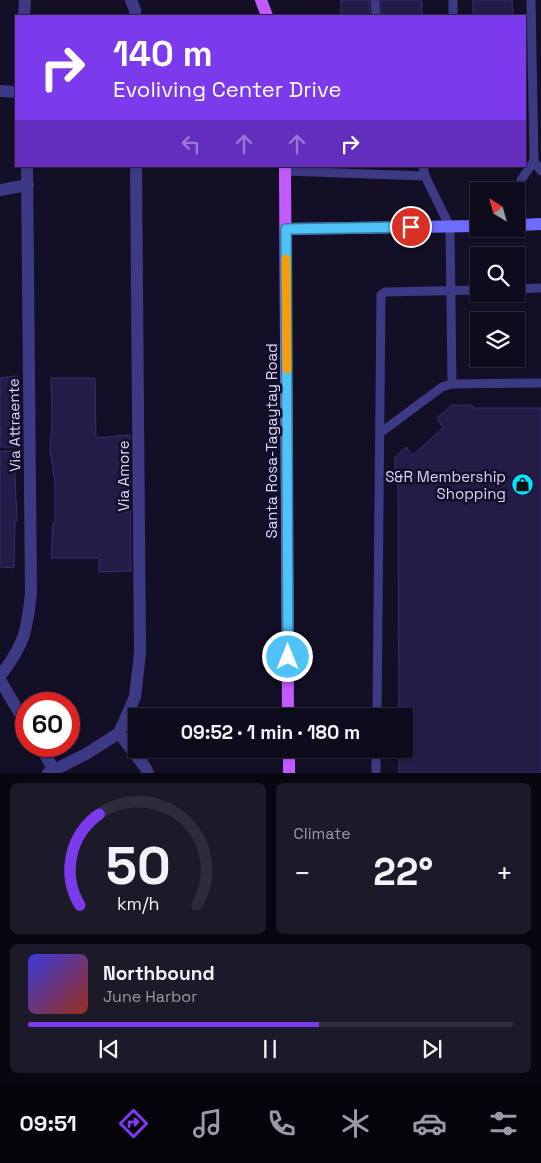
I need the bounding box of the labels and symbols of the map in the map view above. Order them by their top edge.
north arrow [470,182,525,238]
pin [390,206,432,248]
street label: Santa Rosa-Tagaytay Road [262,343,281,539]
street label: Via Attraente [4,378,24,472]
street label: Via Amore [114,440,133,512]
place label: S&R Membership Shopping [385,467,506,503]
shop icon: S&R Membership Shopping [510,473,534,497]
position arrow [261,630,313,682]
speed limit sign: 60 [15,692,80,757]

